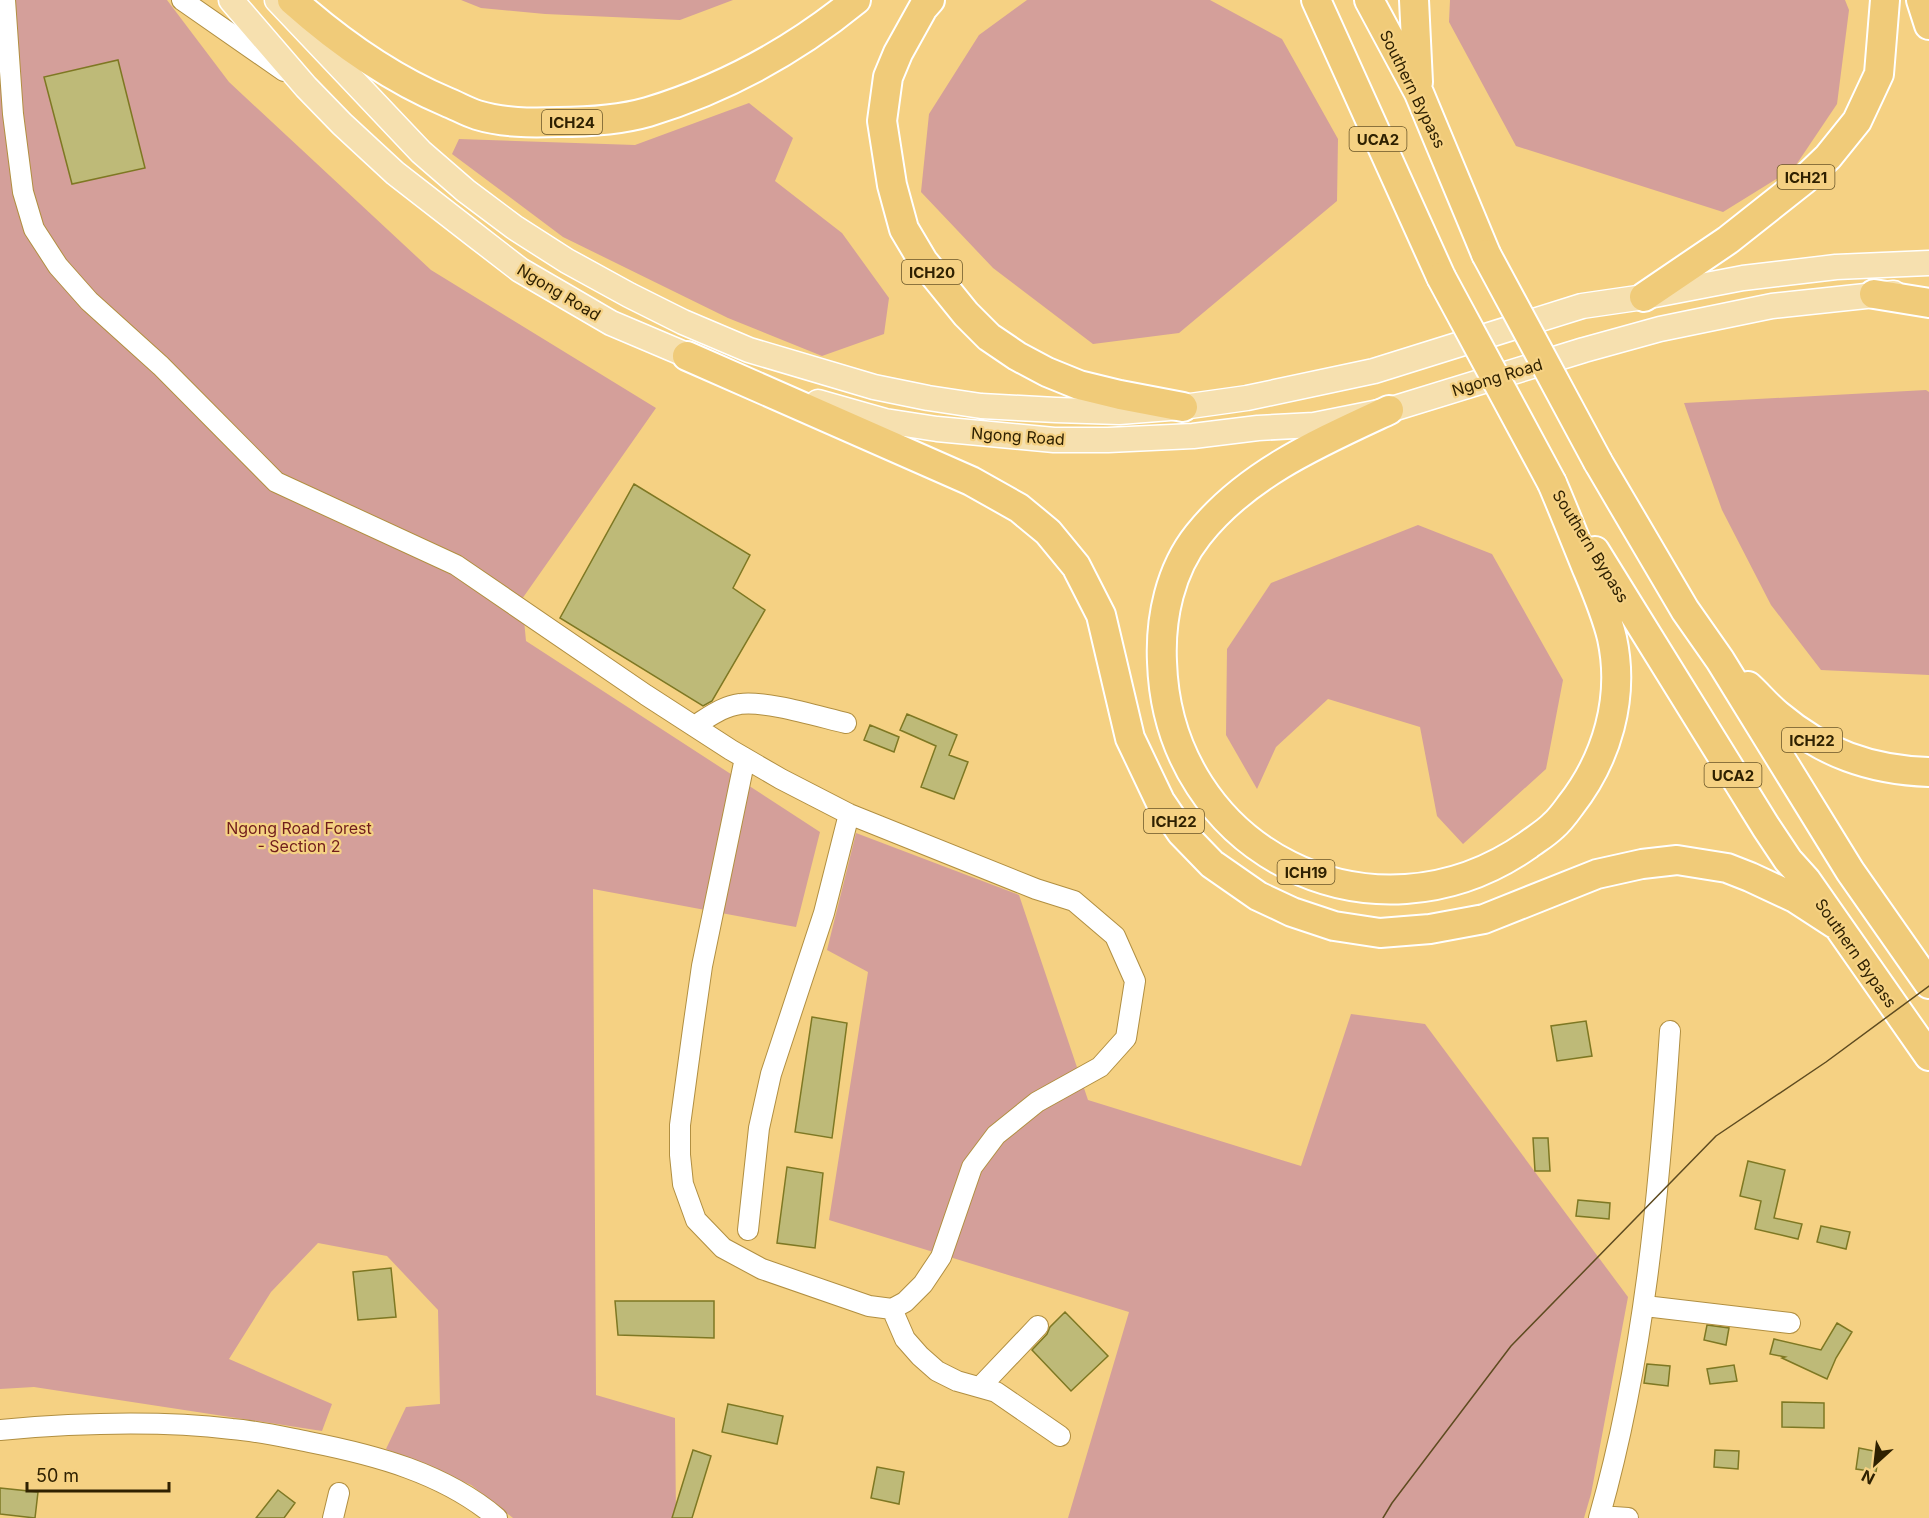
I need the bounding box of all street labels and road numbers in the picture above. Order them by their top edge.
street label: Southern Bypass [1376,27,1450,151]
road number: ICH24 [542,110,602,134]
road number: UCA2 [1350,127,1406,151]
road number: ICH21 [1778,165,1834,189]
street label: Ngong Road [514,259,604,325]
road number: ICH20 [902,260,962,284]
street label: Ngong Road [1449,354,1545,400]
street label: Ngong Road [971,423,1065,449]
street label: Southern Bypass [1548,486,1634,606]
road number: ICH22 [1782,728,1842,752]
road number: UCA2 [1704,763,1762,787]
road number: ICH22 [1144,809,1204,833]
road number: ICH19 [1278,860,1334,884]
street label: Southern Bypass [1811,894,1901,1012]

